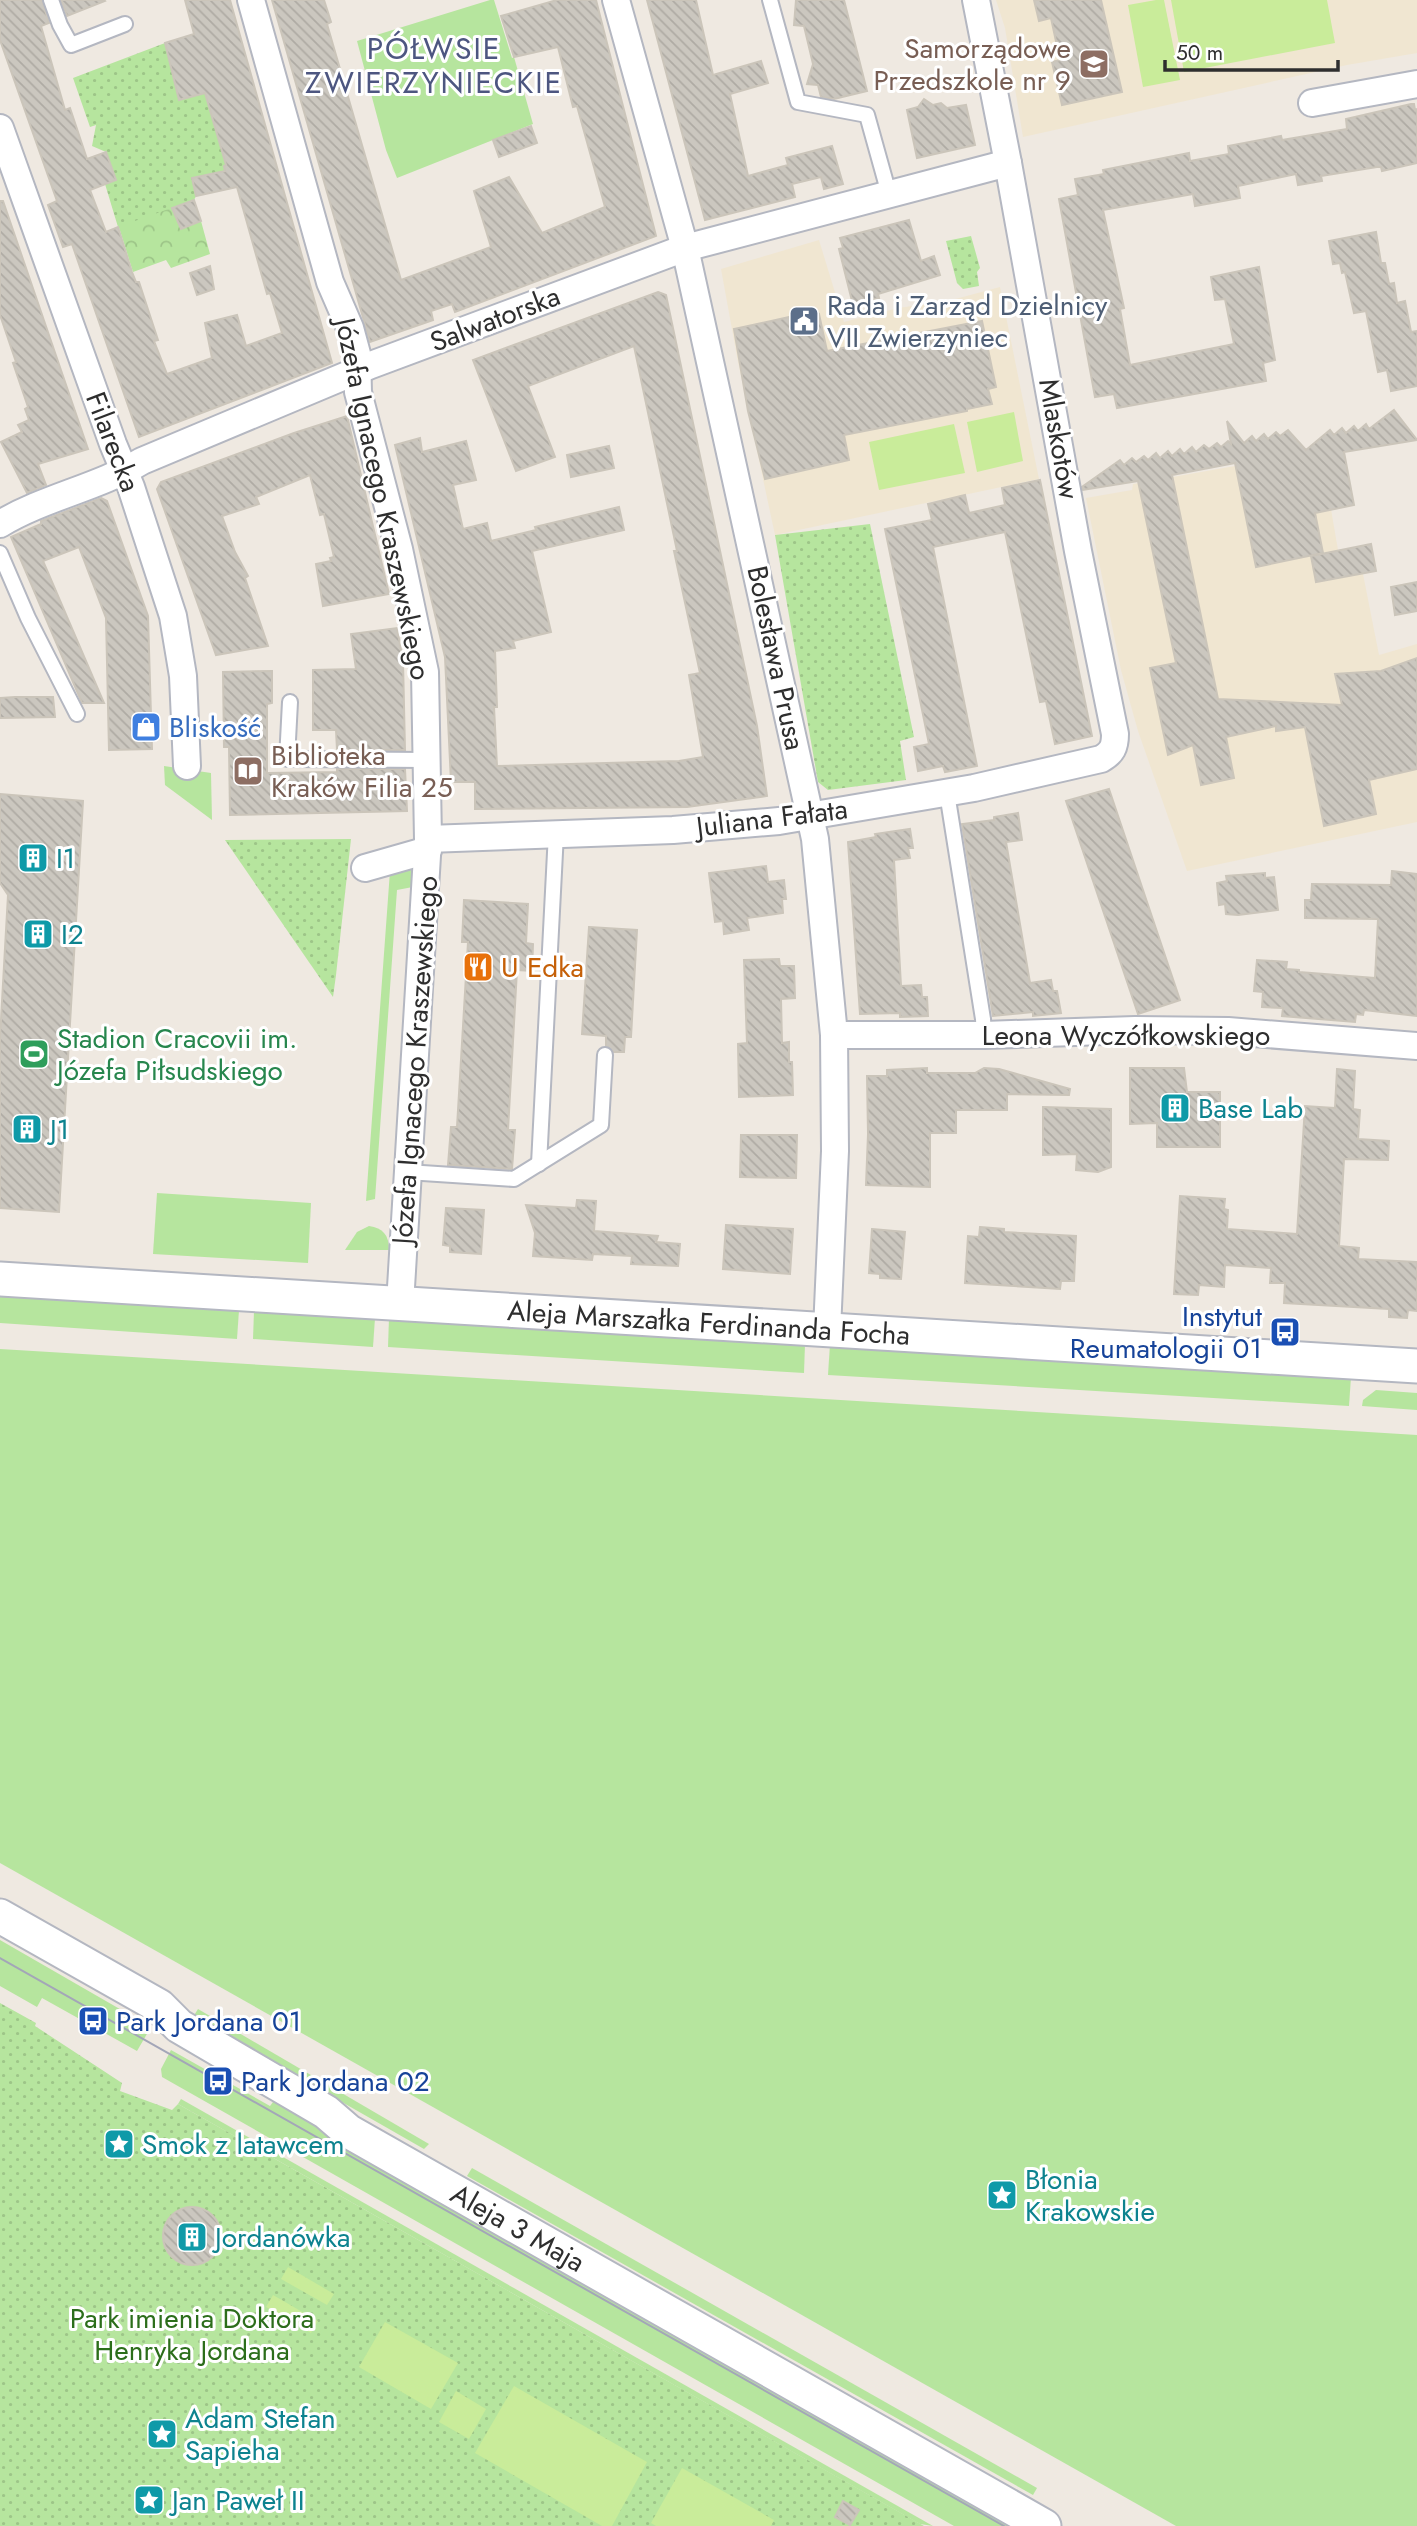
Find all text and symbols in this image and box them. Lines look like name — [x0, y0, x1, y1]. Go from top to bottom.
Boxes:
district label: PÓŁWSIE ZWIERZYNIECKIE — [305, 27, 563, 104]
place label: Samorządowe Przedszkole nr 9 — [873, 28, 1071, 101]
scale bar — [1165, 28, 1338, 72]
text: 50 m — [1176, 38, 1223, 68]
school or university icon: Samorządowe Przedszkole nr 9 — [1077, 47, 1111, 81]
street label: Salwatorska — [424, 275, 566, 363]
place label: Rada i Zarząd Dzielnicy VII Zwierzyniec — [827, 285, 1108, 358]
public building icon: Rada i Zarząd Dzielnicy VII Zwierzyniec — [787, 304, 821, 338]
street label: Józefa Ignacego Kraszewskiego — [324, 310, 441, 684]
street label: Mlaskotów — [1028, 376, 1090, 502]
street label: Filarecka — [75, 386, 151, 498]
street label: Bolesława Prusa — [736, 562, 816, 754]
place label: Bliskość — [169, 707, 262, 748]
shop icon: Bliskość — [129, 710, 163, 744]
place label: Biblioteka Kraków Filia 25 — [271, 735, 453, 808]
library icon: Biblioteka Kraków Filia 25 — [231, 754, 265, 788]
street label: Juliana Fałata — [690, 788, 850, 848]
place label: I1 — [56, 838, 75, 879]
building icon: I1 — [16, 841, 50, 875]
street label: Józefa Ignacego Kraszewskiego — [381, 875, 448, 1249]
place label: I2 — [61, 914, 84, 955]
building icon: I2 — [21, 917, 55, 951]
place label: U Edka — [501, 947, 584, 988]
restaurant icon: U Edka — [461, 950, 495, 984]
street label: Leona Wyczółkowskiego — [982, 1015, 1270, 1056]
place label: Stadion Cracovii im. Józefa Piłsudskiego — [53, 1018, 297, 1091]
sports icon: Stadion Cracovii im. Józefa Piłsudskiego — [17, 1037, 51, 1071]
place label: Base Lab — [1198, 1088, 1303, 1129]
building icon: Base Lab — [1158, 1091, 1192, 1125]
place label: J1 — [46, 1109, 69, 1150]
building icon: J1 — [10, 1112, 44, 1146]
street label: Aleja Marszałka Ferdinanda Focha — [506, 1290, 911, 1355]
place label: Instytut Reumatologii 01 — [1070, 1296, 1262, 1369]
bus stop icon: Instytut Reumatologii 01 — [1268, 1315, 1302, 1349]
place label: Park Jordana 01 — [116, 2001, 301, 2042]
bus stop icon: Park Jordana 01 — [76, 2004, 110, 2038]
place label: Park Jordana 02 — [241, 2061, 430, 2102]
bus stop icon: Park Jordana 02 — [201, 2064, 235, 2098]
place label: Smok z latawcem — [142, 2124, 345, 2165]
place icon: Smok z latawcem — [102, 2127, 136, 2161]
place label: Błonia Krakowskie — [1025, 2159, 1155, 2232]
street label: Aleja 3 Maja — [443, 2173, 593, 2282]
place icon: Błonia Krakowskie — [985, 2178, 1019, 2212]
place label: Jordanówka — [211, 2217, 350, 2258]
building icon: Jordanówka — [175, 2220, 209, 2254]
park label: Park imienia Doktora Henryka Jordana — [70, 2298, 314, 2371]
place label: Adam Stefan Sapieha — [185, 2398, 336, 2471]
place icon: Adam Stefan Sapieha — [145, 2417, 179, 2451]
place label: Jan Paweł II — [168, 2480, 305, 2521]
place icon: Jan Paweł II — [132, 2483, 166, 2517]

